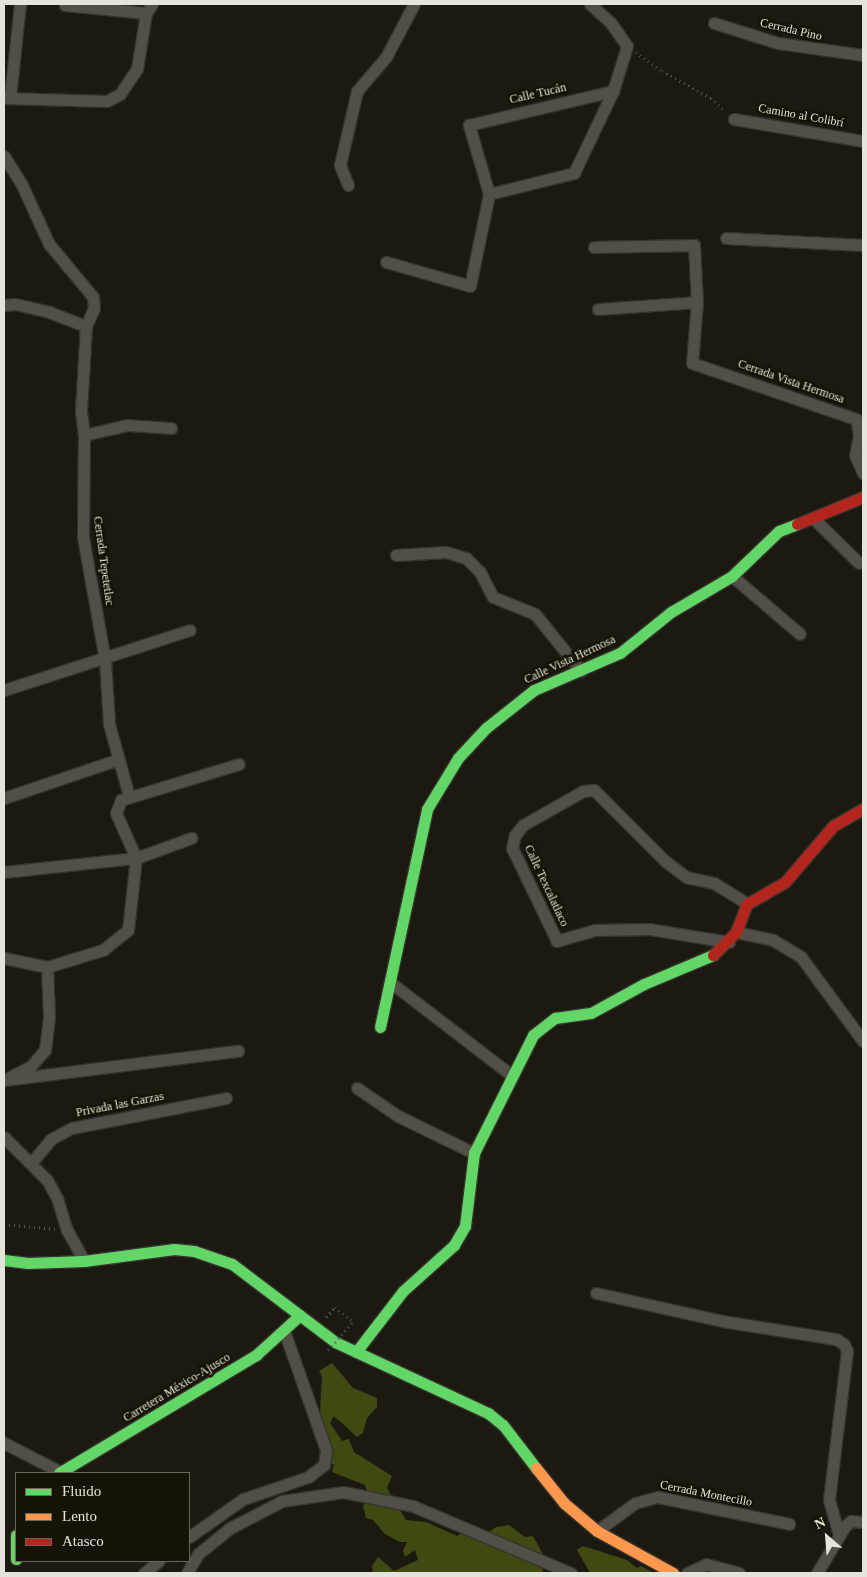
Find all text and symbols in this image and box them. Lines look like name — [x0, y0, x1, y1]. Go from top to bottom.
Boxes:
street label: Cerrada Pino — [759, 16, 823, 44]
street label: Calle Tucán — [508, 80, 568, 108]
street label: Camino al Colibrí — [757, 101, 845, 131]
street label: Cerrada Vista Hermosa — [736, 357, 846, 407]
street label: Cerrada Tepetetlac — [90, 515, 116, 607]
street label: Calle Vista Hermosa — [522, 633, 618, 687]
street label: Calle Texcalatlaco — [521, 843, 571, 929]
street label: Privada las Garzas — [75, 1089, 165, 1121]
street label: Carretera México-Ajusco — [121, 1350, 233, 1426]
legend — [15, 1472, 190, 1562]
street label: Cerrada Montecillo — [659, 1478, 753, 1510]
text: Fluido — [62, 1483, 101, 1499]
text: Lento — [62, 1508, 97, 1524]
north arrow — [802, 1512, 852, 1562]
text: N — [812, 1514, 828, 1532]
text: Atasco — [62, 1533, 104, 1549]

